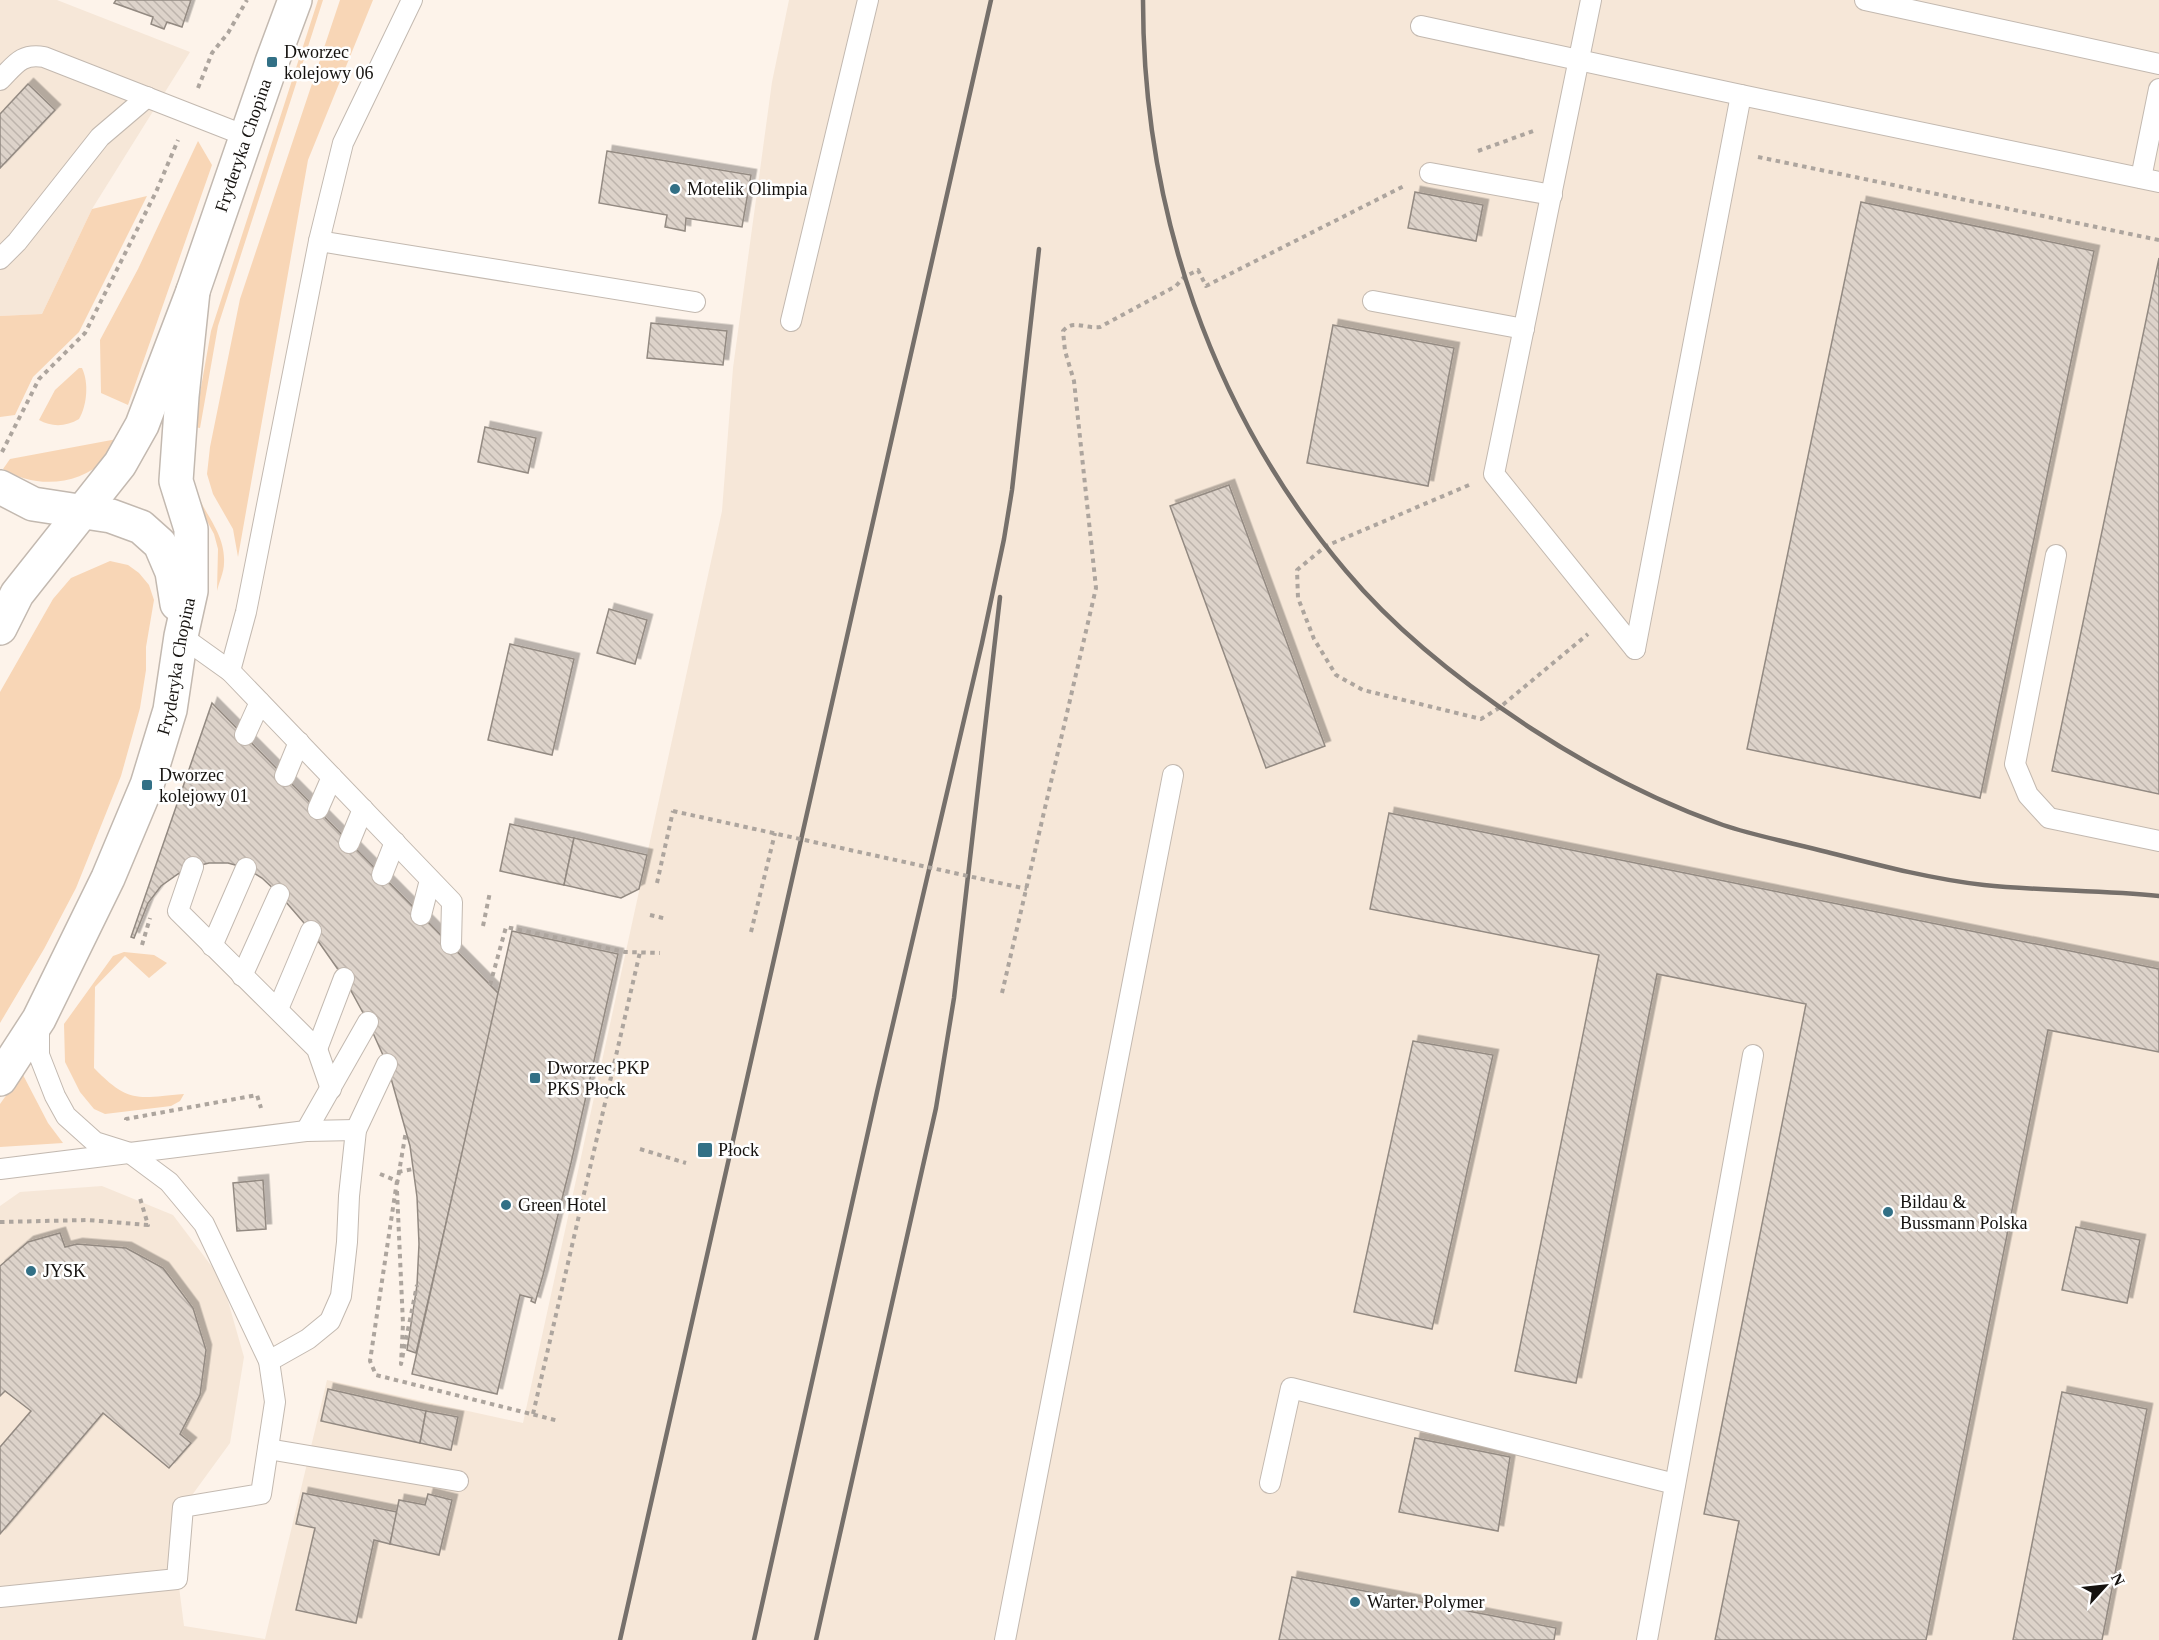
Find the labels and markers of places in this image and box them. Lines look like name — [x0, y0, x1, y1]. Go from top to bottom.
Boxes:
place label: Dworzec kolejowy 06 — [284, 42, 374, 83]
marker: Dworzec kolejowy 06 — [265, 55, 279, 69]
place label: Motelik Olimpia — [687, 179, 808, 199]
marker: Motelik Olimpia — [668, 182, 682, 196]
place label: Dworzec kolejowy 01 — [159, 765, 249, 806]
marker: Dworzec kolejowy 01 — [140, 778, 154, 792]
place label: Dworzec PKP PKS Płock — [547, 1058, 649, 1099]
marker: Dworzec PKP PKS Płock — [528, 1071, 542, 1085]
place label: Płock — [718, 1140, 759, 1160]
marker: Płock — [696, 1141, 714, 1159]
place label: Bildau & Bussmann Polska — [1900, 1192, 2028, 1233]
place label: Green Hotel — [518, 1195, 606, 1215]
marker: Green Hotel — [499, 1198, 513, 1212]
marker: Bildau & Bussmann Polska — [1881, 1205, 1895, 1219]
place label: JYSK — [43, 1261, 86, 1281]
marker: JYSK — [24, 1264, 38, 1278]
place label: Warter. Polymer — [1367, 1592, 1485, 1612]
marker: Warter. Polymer — [1348, 1595, 1362, 1609]

